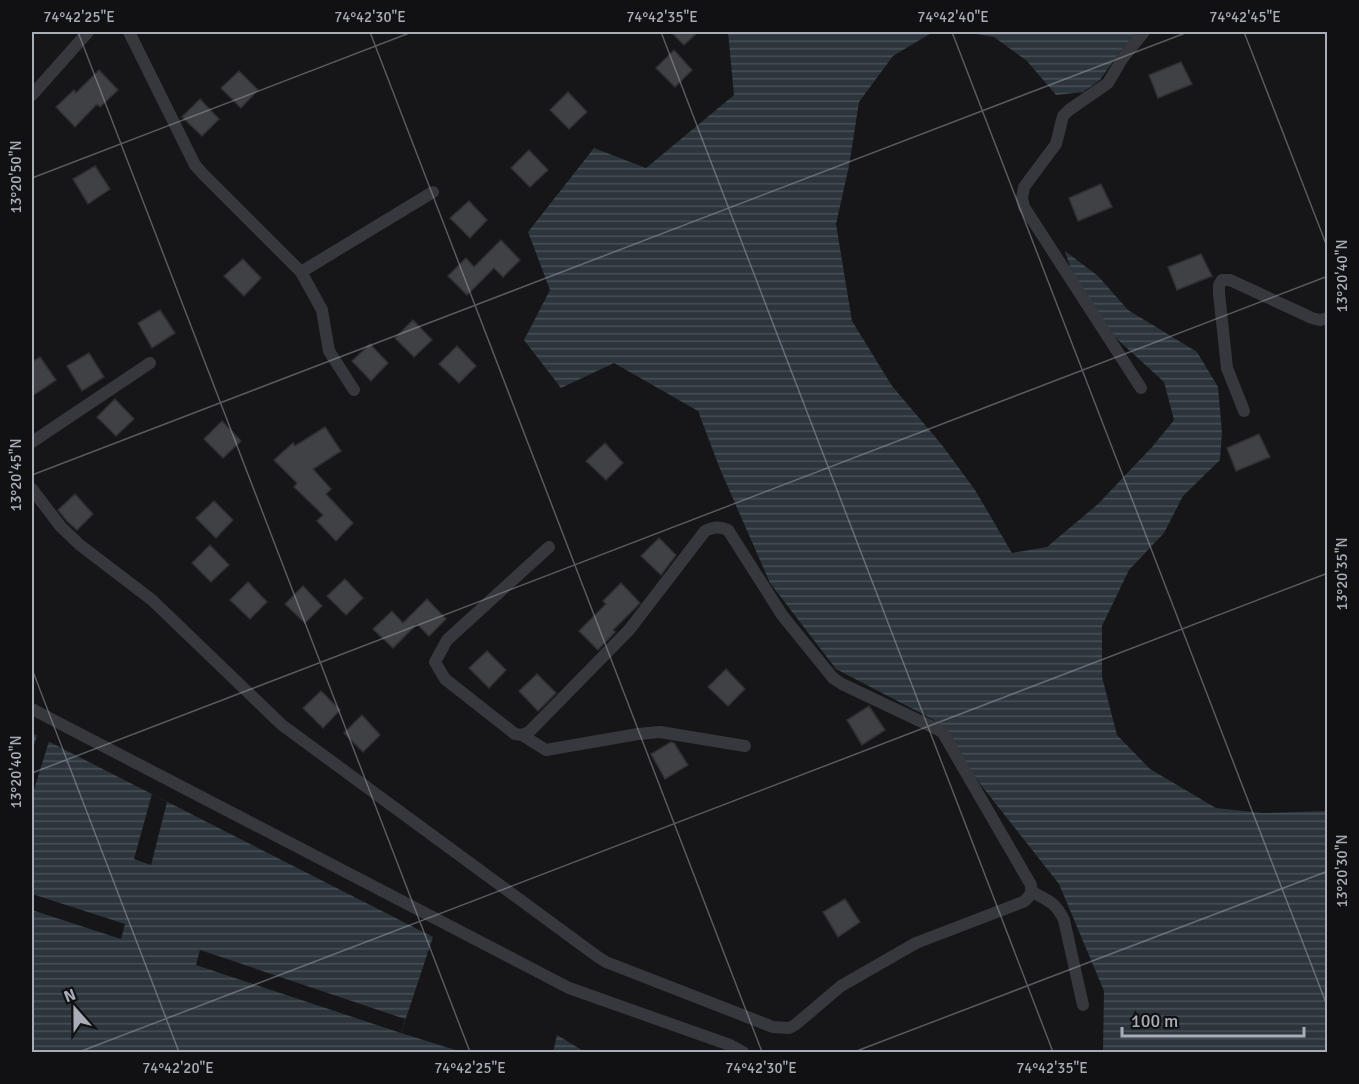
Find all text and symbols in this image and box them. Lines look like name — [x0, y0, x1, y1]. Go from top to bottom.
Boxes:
text: 74°42'25"E — [43, 8, 115, 26]
text: 74°42'30"E — [334, 8, 406, 26]
text: 74°42'35"E — [626, 8, 698, 26]
text: 74°42'40"E — [917, 8, 989, 26]
text: 74°42'45"E — [1209, 8, 1281, 26]
text: 13°20'50"N — [7, 140, 25, 214]
text: 13°20'40"N — [1333, 239, 1351, 313]
text: 13°20'45"N — [7, 438, 25, 512]
text: 13°20'35"N — [1333, 537, 1351, 611]
text: 13°20'40"N — [7, 735, 25, 809]
text: 13°20'30"N — [1333, 834, 1351, 908]
north arrow — [45, 979, 105, 1039]
text: N — [61, 985, 79, 1007]
scale bar — [1122, 1000, 1304, 1038]
text: 100 m — [1131, 1010, 1178, 1032]
text: 74°42'20"E — [142, 1059, 214, 1077]
text: 74°42'25"E — [434, 1059, 506, 1077]
text: 74°42'30"E — [725, 1059, 797, 1077]
text: 74°42'35"E — [1016, 1059, 1088, 1077]

